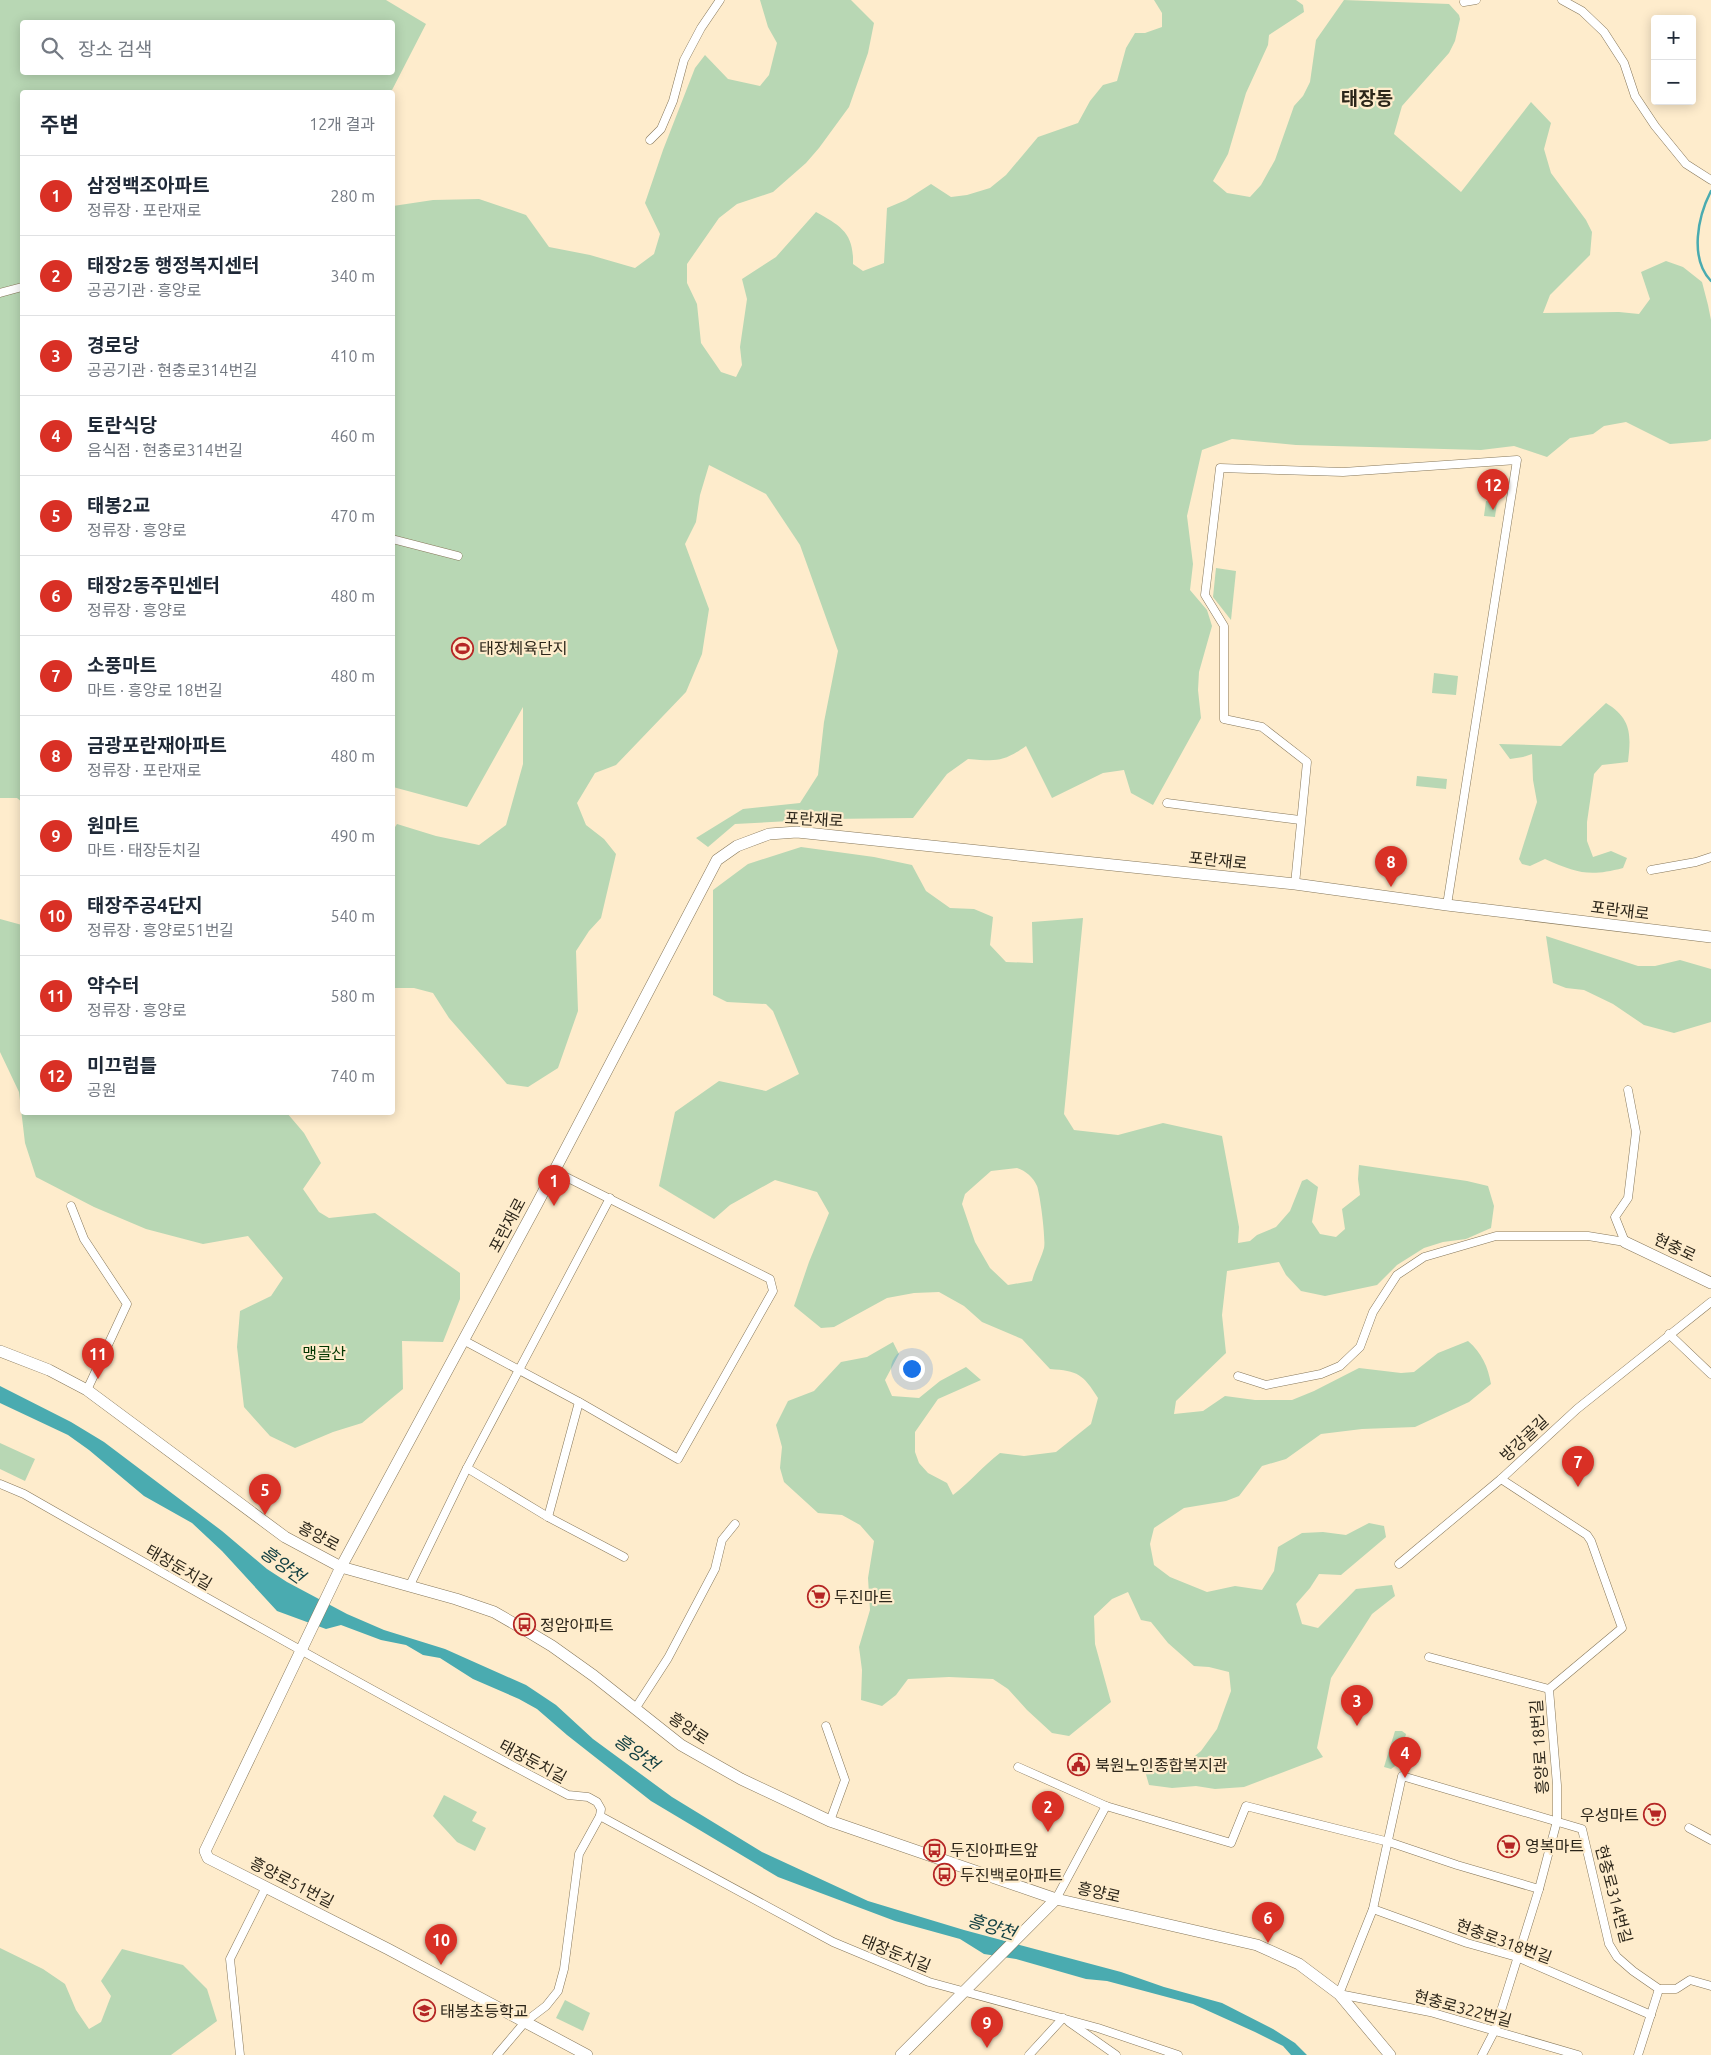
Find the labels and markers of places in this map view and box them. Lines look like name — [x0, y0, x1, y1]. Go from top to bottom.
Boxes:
pin: 12 — [1477, 469, 1509, 510]
sports icon: 태장체육단지 — [451, 636, 475, 660]
place label: 태장체육단지 — [479, 639, 567, 657]
pin: 8 — [1375, 846, 1407, 887]
pin: 1 — [538, 1165, 570, 1206]
pin: 11 — [82, 1338, 114, 1379]
pin: 7 — [1562, 1446, 1594, 1487]
pin: 5 — [249, 1474, 281, 1515]
supermarket icon: 두진마트 — [806, 1585, 830, 1609]
place label: 두진마트 — [834, 1588, 893, 1606]
bus stop icon: 정암아파트 — [512, 1613, 536, 1637]
place label: 정암아파트 — [540, 1616, 614, 1634]
pin: 3 — [1341, 1685, 1373, 1726]
pin: 4 — [1389, 1737, 1421, 1778]
public building icon: 북원노인종합복지관 — [1067, 1753, 1091, 1777]
place label: 북원노인종합복지관 — [1095, 1756, 1228, 1774]
pin: 2 — [1032, 1791, 1064, 1832]
supermarket icon: 우성마트 — [1643, 1803, 1667, 1827]
place label: 우성마트 — [1580, 1806, 1639, 1824]
supermarket icon: 영복마트 — [1497, 1834, 1521, 1858]
place label: 영복마트 — [1525, 1837, 1584, 1855]
bus stop icon: 두진아파트앞 — [922, 1838, 946, 1862]
place label: 두진아파트앞 — [950, 1841, 1039, 1859]
bus stop icon: 두진백로아파트 — [932, 1863, 956, 1887]
place label: 두진백로아파트 — [960, 1866, 1063, 1884]
pin: 6 — [1252, 1902, 1284, 1943]
pin: 10 — [425, 1924, 457, 1965]
school or university icon: 태봉초등학교 — [412, 1999, 436, 2023]
place label: 태봉초등학교 — [440, 2002, 528, 2020]
pin: 9 — [971, 2007, 1003, 2048]

